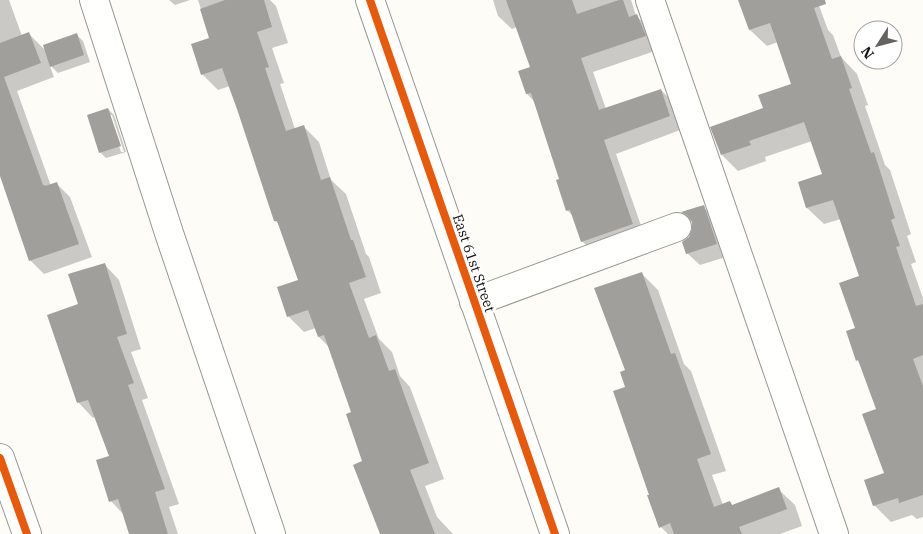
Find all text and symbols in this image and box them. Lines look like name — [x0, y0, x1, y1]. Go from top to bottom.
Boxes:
north arrow — [853, 20, 903, 70]
text: N — [857, 43, 878, 62]
street label: East 61st Street — [449, 212, 499, 314]

